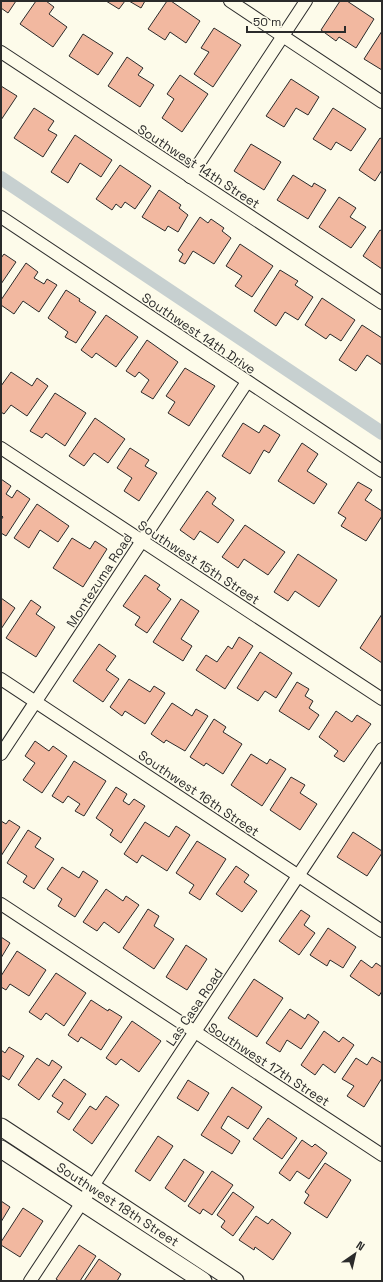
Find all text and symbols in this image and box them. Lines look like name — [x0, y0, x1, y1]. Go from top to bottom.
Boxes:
scale bar — [247, 8, 345, 34]
text: 50 m — [253, 14, 281, 30]
street label: Southwest 14th Street — [134, 121, 263, 212]
street label: Southwest 14th Drive — [138, 289, 259, 378]
street label: Southwest 15th Street — [135, 517, 263, 608]
street label: Montezuma Road — [63, 530, 136, 631]
street label: Southwest 16th Street — [135, 747, 262, 840]
street label: Las Casa Road — [162, 965, 227, 1049]
street label: Southwest 17th Street — [205, 1019, 333, 1110]
street label: Southwest 18th Street — [53, 1159, 182, 1250]
north arrow — [335, 1234, 375, 1274]
text: N — [354, 1238, 368, 1254]

